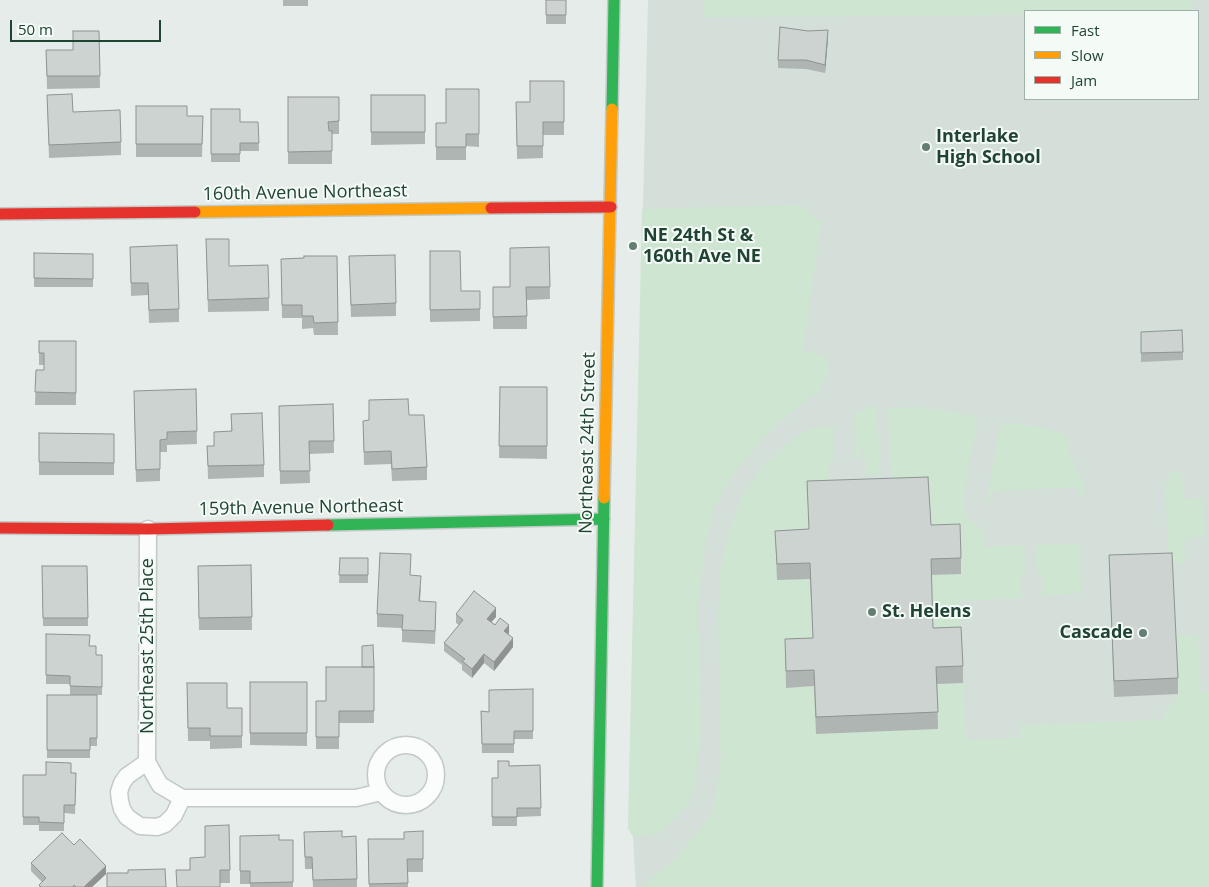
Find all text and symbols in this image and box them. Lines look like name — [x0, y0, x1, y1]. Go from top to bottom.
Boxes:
scale bar — [12, 10, 164, 42]
legend — [1024, 10, 1199, 100]
text: 50 m — [18, 19, 53, 39]
text: Fast — [1071, 20, 1100, 40]
text: Slow — [1071, 45, 1104, 65]
text: Jam — [1071, 70, 1097, 90]
place label: Interlake High School — [936, 126, 1041, 168]
marker: Interlake High School — [920, 141, 932, 153]
street label: 160th Avenue Northeast — [203, 180, 407, 206]
place label: NE 24th St & 160th Ave NE — [643, 225, 761, 268]
marker: NE 24th St & 160th Ave NE — [627, 240, 639, 252]
street label: Northeast 24th Street — [576, 352, 600, 534]
street label: 159th Avenue Northeast — [199, 495, 403, 521]
street label: Northeast 25th Place — [137, 558, 159, 734]
place label: St. Helens — [882, 601, 971, 623]
marker: St. Helens — [866, 606, 878, 618]
place label: Cascade — [1060, 622, 1133, 644]
marker: Cascade — [1137, 627, 1149, 639]

